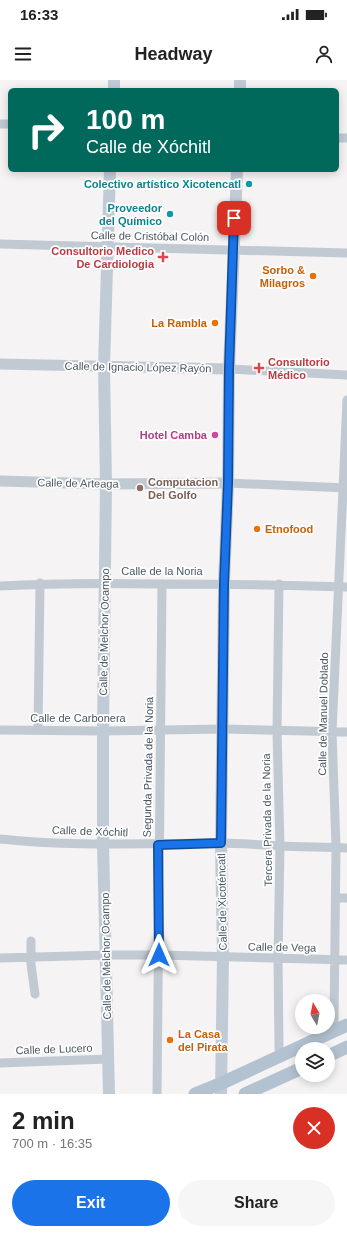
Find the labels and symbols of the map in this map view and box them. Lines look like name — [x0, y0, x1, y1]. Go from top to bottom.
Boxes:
place label: Colectivo artístico Xicotencatl — [84, 178, 241, 190]
marker: Colectivo artístico Xicotencatl — [244, 179, 254, 189]
pin — [217, 201, 251, 235]
place label: Proveedor del Químico — [99, 202, 163, 227]
marker: Proveedor del Químico — [165, 209, 175, 219]
street label: Calle de Cristóbal Colón — [91, 229, 209, 243]
place label: Consultorio Medico De Cardiologia — [51, 245, 155, 270]
marker: Consultorio Medico De Cardiologia — [157, 251, 169, 263]
place label: Sorbo & Milagros — [260, 264, 305, 289]
marker: Sorbo & Milagros — [308, 271, 318, 281]
place label: La Rambla — [151, 317, 208, 329]
marker: La Rambla — [210, 318, 220, 328]
place label: Consultorio Médico — [268, 356, 330, 381]
street label: Calle de Ignacio López Rayón — [65, 360, 211, 374]
marker: Consultorio Médico — [253, 362, 265, 374]
place label: Hotel Camba — [140, 429, 208, 441]
marker: Hotel Camba — [210, 430, 220, 440]
street label: Calle de Arteaga — [37, 476, 120, 490]
place label: Computacion Del Golfo — [148, 476, 219, 501]
marker: Computacion Del Golfo — [135, 483, 145, 493]
place label: Etnofood — [265, 523, 313, 535]
marker: Etnofood — [252, 524, 262, 534]
street label: Calle de la Noria — [121, 565, 204, 577]
street label: Calle de Melchor Ocampo — [97, 568, 111, 696]
street label: Calle de Manuel Doblado — [316, 652, 330, 776]
street label: Segunda Privada de la Noria — [141, 696, 155, 837]
street label: Calle de Carbonera — [30, 712, 127, 724]
street label: Tercera Privada de la Noria — [260, 752, 274, 887]
street label: Calle de Xóchitl — [52, 824, 128, 838]
street label: Calle de Xicoténcatl — [215, 853, 229, 951]
street label: Calle de Melchor Ocampo — [99, 892, 113, 1020]
position arrow — [138, 934, 180, 976]
street label: Calle de Vega — [248, 940, 317, 954]
north arrow — [295, 994, 335, 1034]
place label: La Casa del Pirata — [178, 1028, 228, 1053]
marker: La Casa del Pirata — [165, 1035, 175, 1045]
street label: Calle de Lucero — [15, 1042, 93, 1056]

